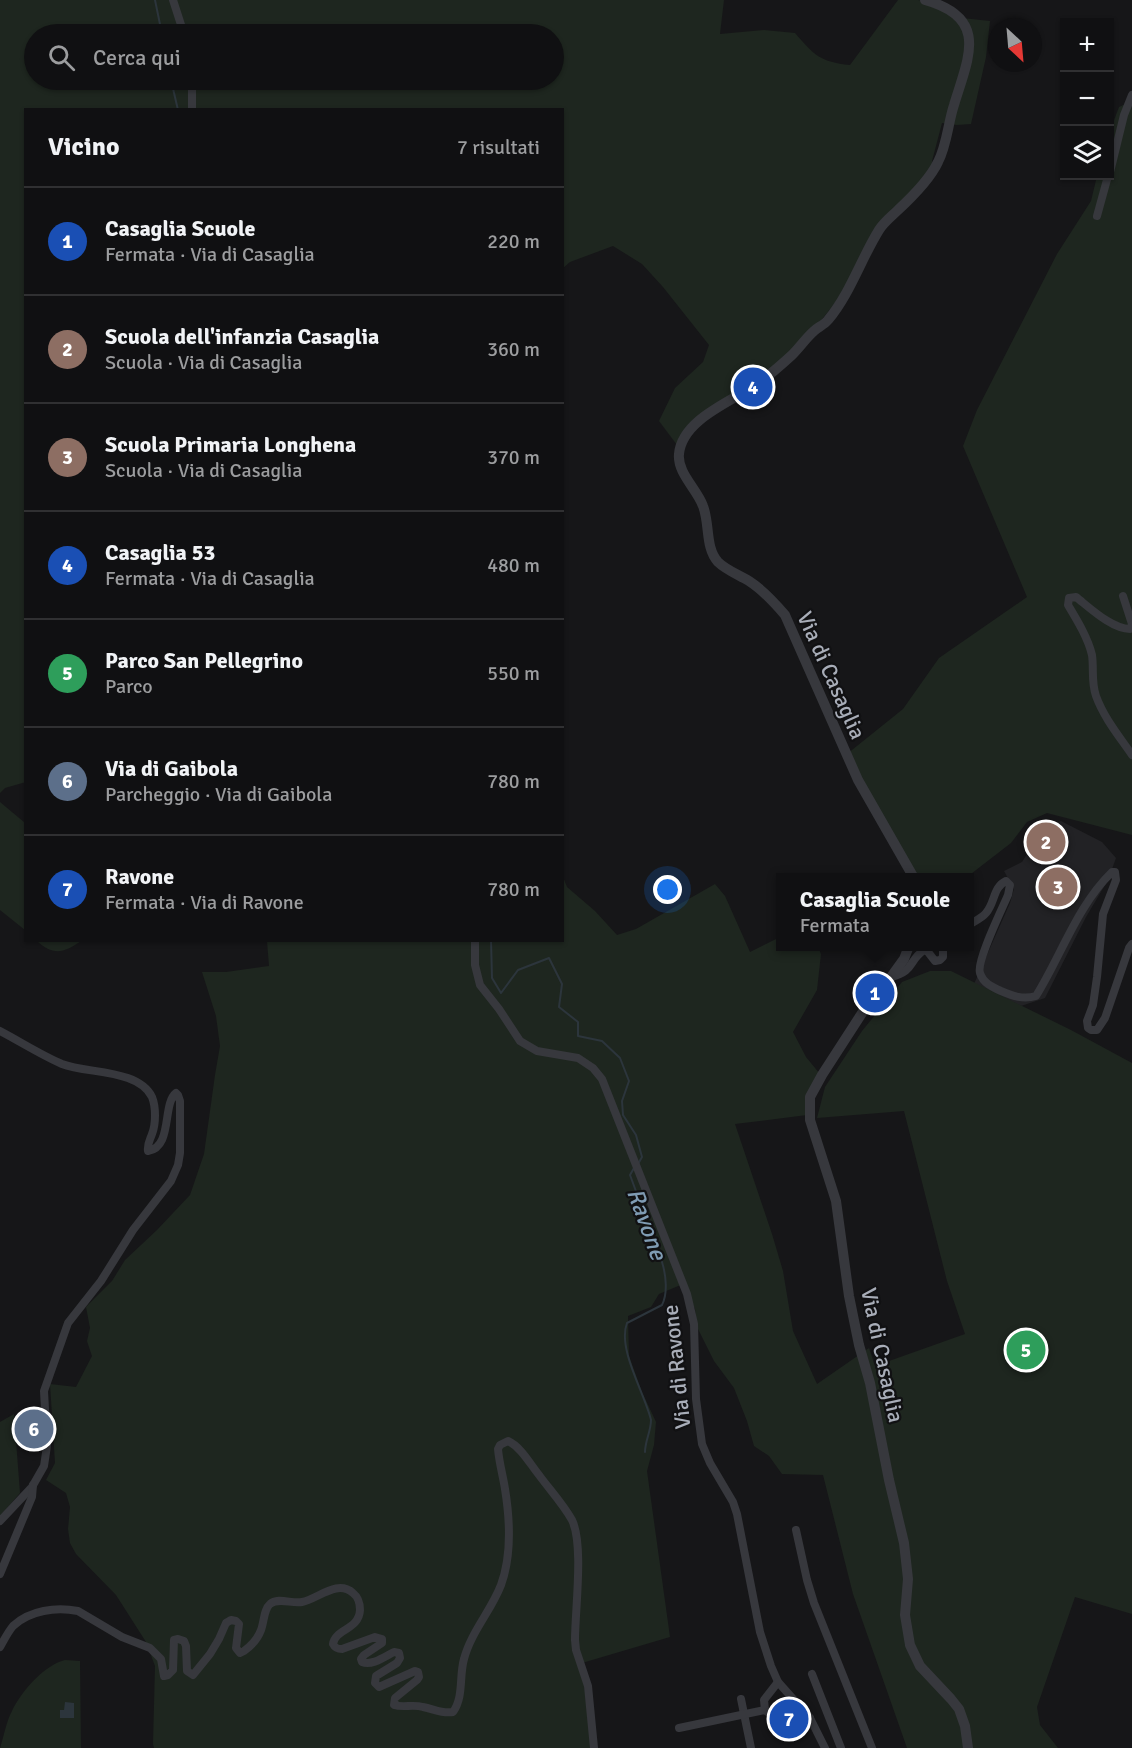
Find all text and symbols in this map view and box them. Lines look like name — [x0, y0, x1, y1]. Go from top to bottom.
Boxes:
north arrow — [988, 18, 1042, 72]
map controls — [1060, 18, 1114, 180]
button: + — [1060, 18, 1114, 72]
search box — [24, 24, 564, 90]
icon: search — [45, 41, 78, 74]
text: Cerca qui — [93, 44, 181, 71]
button: − — [1060, 72, 1114, 126]
button: layers — [1060, 126, 1114, 180]
text: Vicino — [48, 131, 120, 163]
text: 7 risultati — [457, 135, 540, 160]
text: Casaglia Scuole — [105, 215, 255, 242]
text: 1 — [62, 229, 73, 254]
text: 220 m — [487, 229, 540, 254]
text: Fermata · Via di Casaglia — [105, 242, 315, 267]
text: Scuola dell'infanzia Casaglia — [105, 323, 379, 350]
text: 2 — [62, 337, 73, 362]
text: 360 m — [487, 337, 540, 362]
text: Scuola · Via di Casaglia — [105, 350, 302, 375]
pin: 4 — [734, 364, 772, 410]
text: Scuola Primaria Longhena — [105, 431, 356, 458]
text: 3 — [62, 445, 73, 470]
text: 370 m — [487, 445, 540, 470]
text: Scuola · Via di Casaglia — [105, 458, 302, 483]
text: Casaglia 53 — [105, 539, 215, 566]
text: 4 — [62, 553, 73, 578]
text: 480 m — [487, 553, 540, 578]
text: Fermata · Via di Casaglia — [105, 566, 315, 591]
street label: Via di Casaglia — [791, 607, 872, 743]
text: Parco San Pellegrino — [105, 647, 303, 674]
text: 5 — [62, 661, 73, 686]
text: 550 m — [487, 661, 540, 686]
text: Parco — [105, 674, 153, 699]
text: Via di Gaibola — [105, 755, 238, 782]
text: 6 — [62, 769, 73, 794]
text: 780 m — [487, 769, 540, 794]
text: Parcheggio · Via di Gaibola — [105, 782, 332, 807]
pin: 2 — [1026, 820, 1066, 864]
text: Ravone — [105, 863, 174, 890]
pin: 3 — [1038, 864, 1078, 910]
popup — [776, 873, 974, 951]
your location — [653, 875, 682, 904]
text: 7 — [62, 877, 73, 902]
text: 780 m — [487, 877, 540, 902]
text: Casaglia Scuole — [800, 886, 950, 913]
text: Fermata · Via di Ravone — [105, 890, 304, 915]
text: Fermata — [800, 913, 870, 938]
pin: 1 — [856, 970, 894, 1016]
water label: Ravone — [620, 1184, 674, 1265]
street label: Via di Casaglia — [855, 1285, 910, 1425]
street label: Via di Ravone — [657, 1303, 696, 1431]
pin: 5 — [1006, 1328, 1046, 1372]
pin: 6 — [15, 1406, 54, 1452]
pin: 7 — [770, 1696, 808, 1742]

